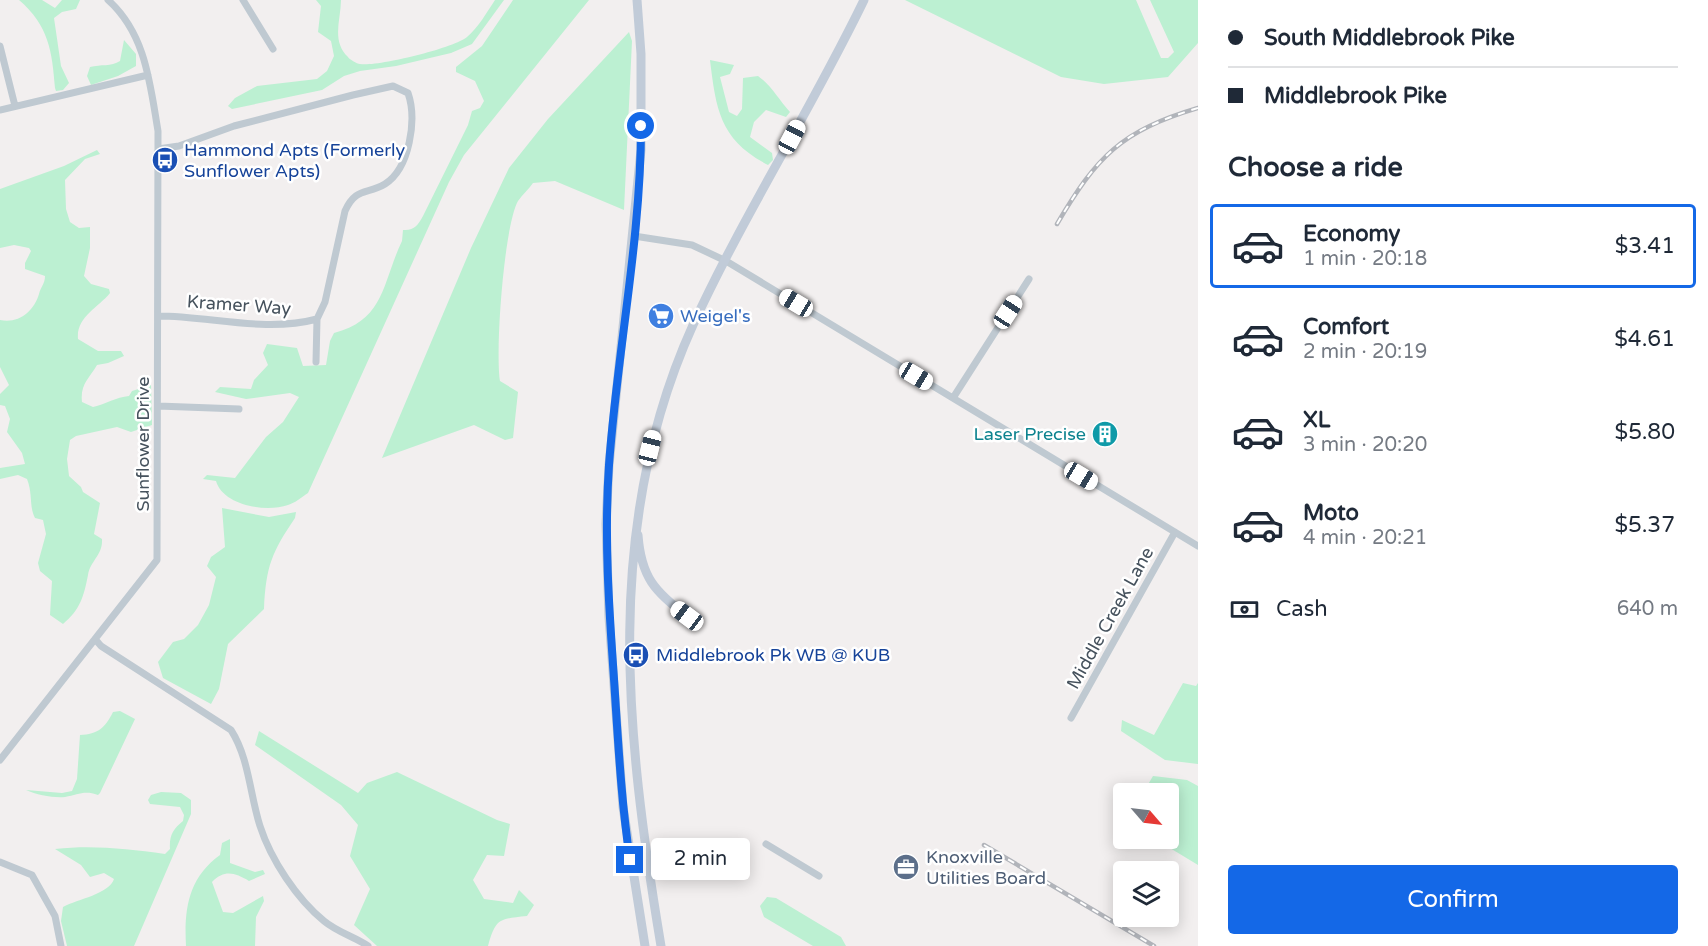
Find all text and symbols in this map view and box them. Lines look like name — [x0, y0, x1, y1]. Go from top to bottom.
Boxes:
text: South Middlebrook Pike — [1264, 25, 1515, 51]
text: Middlebrook Pike — [1264, 83, 1447, 109]
route start — [627, 112, 654, 139]
car — [776, 117, 808, 157]
place label: Hammond Apts (Formerly Sunflower Apts) — [184, 139, 406, 182]
bus stop icon: Hammond Apts (Formerly Sunflower Apts) — [150, 145, 180, 175]
text: Choose a ride — [1228, 151, 1403, 184]
icon: car — [1231, 219, 1285, 273]
text: Economy — [1303, 221, 1400, 247]
text: $3.41 — [1615, 233, 1675, 259]
text: 1 min · 20:18 — [1303, 247, 1427, 271]
car — [776, 286, 816, 320]
street label: Kramer Way — [186, 290, 292, 320]
car — [991, 292, 1025, 332]
supermarket icon: Weigel's — [646, 301, 676, 331]
place label: Weigel's — [680, 305, 751, 327]
icon: car — [1231, 312, 1285, 366]
text: Comfort — [1303, 314, 1389, 340]
text: $4.61 — [1614, 326, 1675, 352]
text: 2 min · 20:19 — [1303, 340, 1427, 364]
car — [896, 359, 936, 393]
street label: Sunflower Drive — [132, 376, 154, 512]
icon: car — [1231, 405, 1285, 459]
text: XL — [1303, 407, 1330, 433]
building icon: Laser Precise — [1090, 419, 1120, 449]
text: $5.80 — [1615, 419, 1675, 445]
place label: Laser Precise — [973, 423, 1086, 445]
car — [637, 428, 663, 468]
text: 3 min · 20:20 — [1303, 433, 1427, 457]
car — [1061, 459, 1101, 493]
icon: car — [1231, 498, 1285, 552]
text: Moto — [1303, 500, 1359, 526]
text: $5.37 — [1614, 512, 1675, 538]
text: 4 min · 20:21 — [1303, 526, 1427, 550]
street label: Middle Creek Lane — [1062, 543, 1158, 693]
icon: cash — [1228, 593, 1261, 626]
text: Cash — [1276, 596, 1328, 622]
text: 640 m — [1617, 597, 1678, 621]
car — [667, 598, 707, 634]
bus stop icon: Middlebrook Pk WB @ KUB — [621, 640, 651, 670]
place label: Middlebrook Pk WB @ KUB — [656, 644, 890, 666]
north arrow — [1113, 783, 1179, 849]
map controls — [1113, 783, 1179, 927]
callout: 2 min — [651, 839, 750, 881]
route end — [616, 846, 643, 873]
place label: Knoxville Utilities Board — [926, 846, 1046, 889]
text: 2 min — [674, 847, 727, 871]
office icon: Knoxville Utilities Board — [891, 852, 921, 882]
button: layers — [1113, 861, 1179, 927]
button: Confirm — [1228, 865, 1678, 934]

